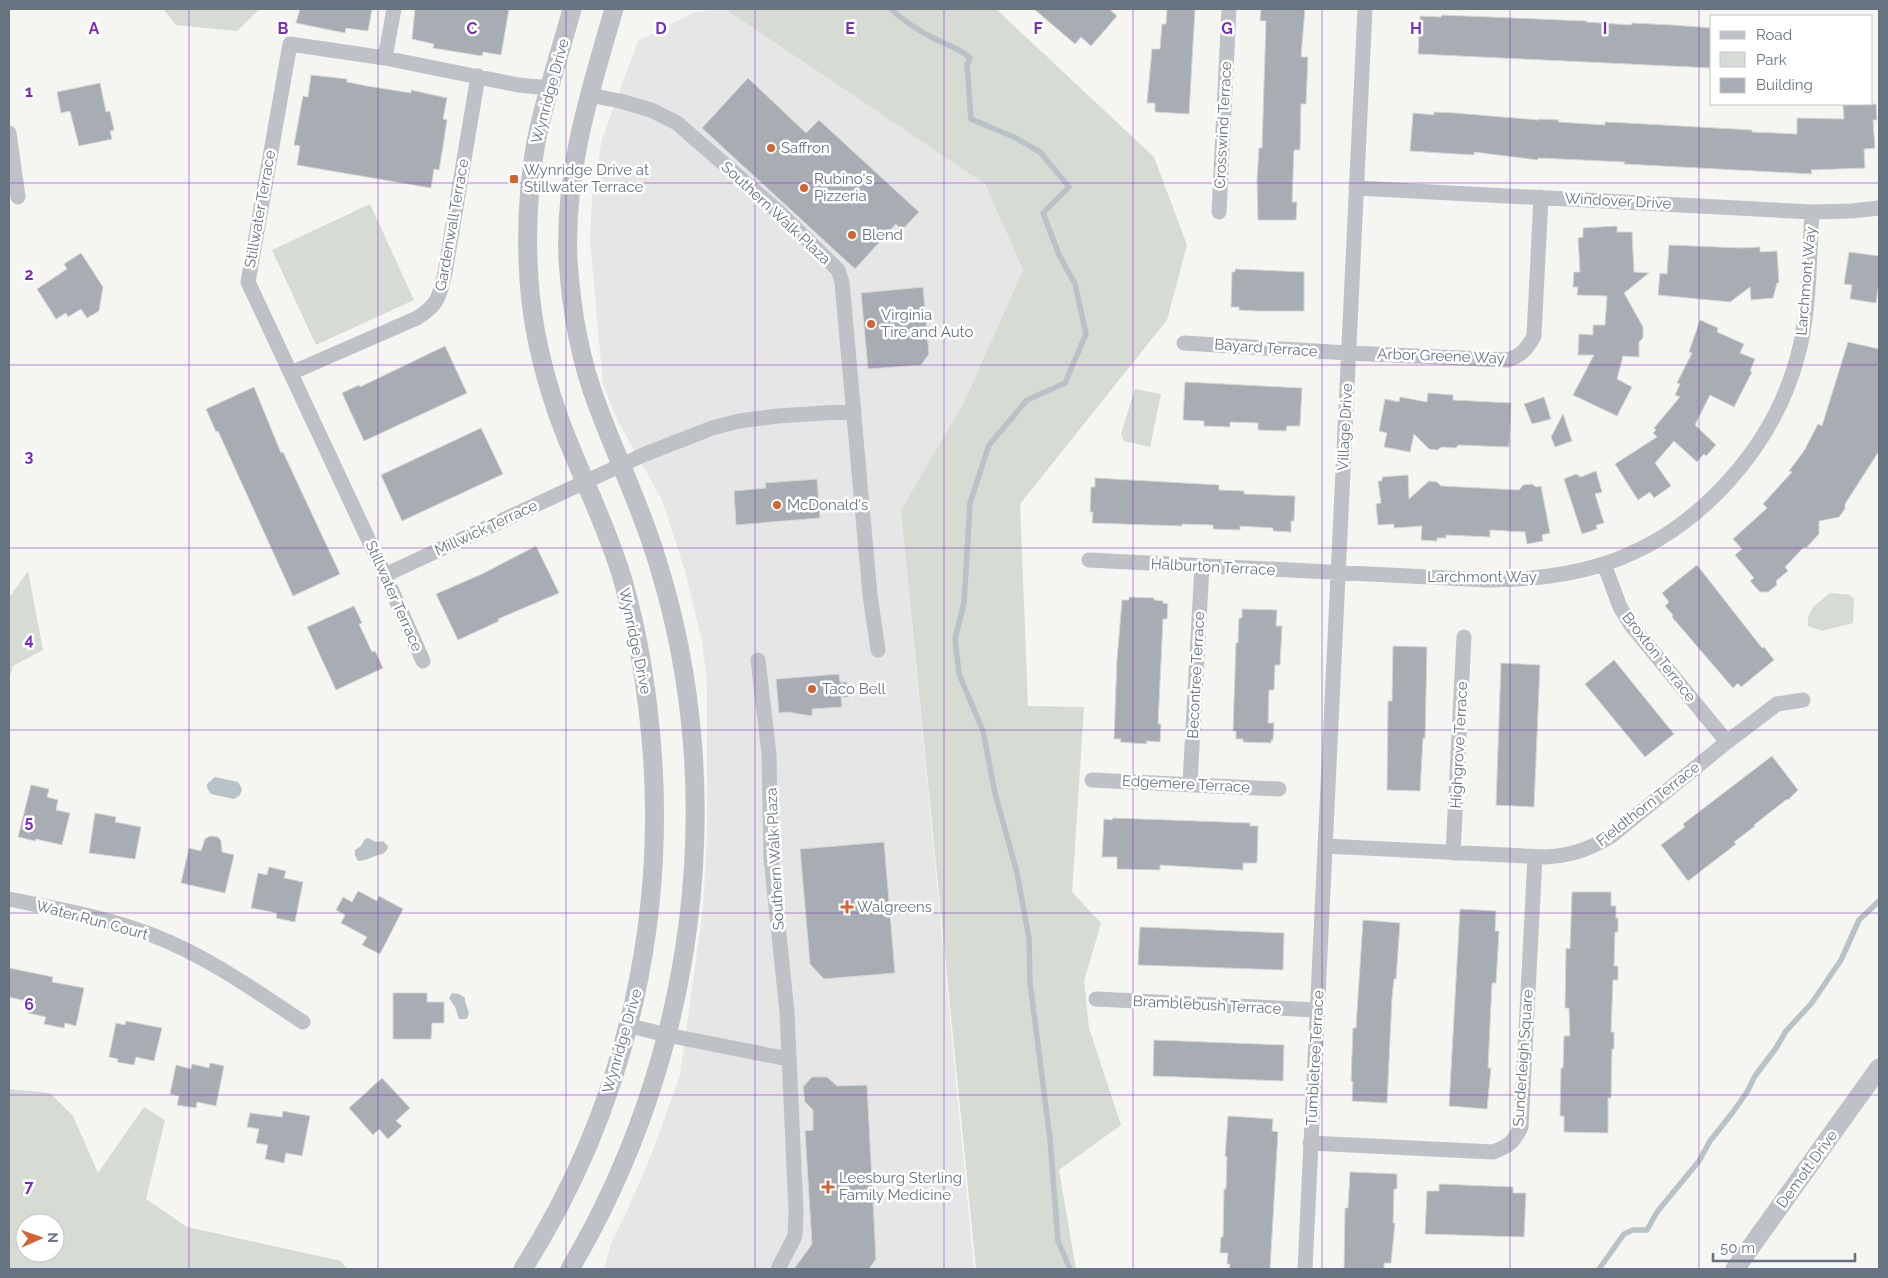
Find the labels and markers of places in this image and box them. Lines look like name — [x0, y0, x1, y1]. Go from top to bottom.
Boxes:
place label: Saffron — [781, 139, 830, 157]
marker: Saffron — [765, 142, 777, 154]
place label: Wynridge Drive at Stillwater Terrace — [524, 161, 649, 196]
place label: Rubino's Pizzeria — [814, 170, 873, 205]
marker: Wynridge Drive at Stillwater Terrace — [508, 173, 520, 185]
marker: Rubino's Pizzeria — [798, 182, 810, 194]
place label: Blend — [862, 226, 903, 244]
marker: Blend — [846, 229, 858, 241]
place label: Virginia Tire and Auto — [881, 306, 973, 341]
marker: Virginia Tire and Auto — [865, 318, 877, 330]
place label: McDonald's — [787, 496, 868, 514]
marker: McDonald's — [771, 499, 783, 511]
place label: Taco Bell — [822, 680, 887, 698]
marker: Taco Bell — [806, 683, 818, 695]
place label: Walgreens — [857, 898, 932, 916]
marker: Walgreens — [841, 901, 853, 913]
place label: Leesburg Sterling Family Medicine — [839, 1169, 962, 1204]
marker: Leesburg Sterling Family Medicine — [821, 1180, 835, 1194]

